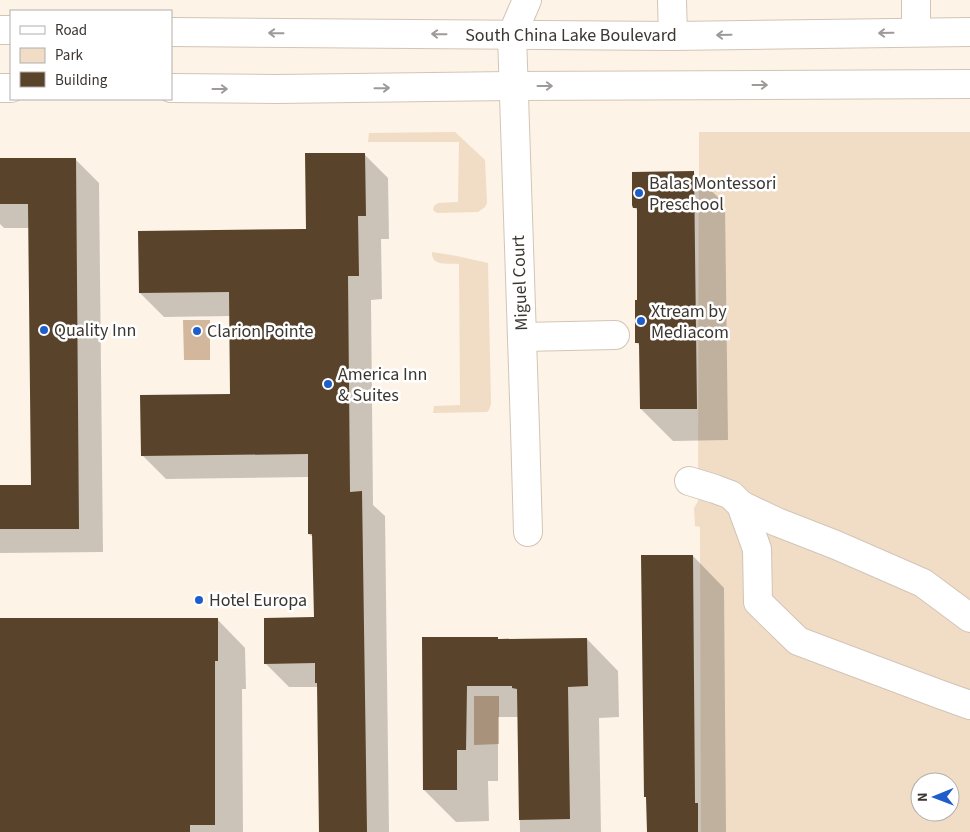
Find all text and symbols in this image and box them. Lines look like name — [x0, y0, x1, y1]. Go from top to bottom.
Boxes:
legend — [10, 10, 172, 100]
text: Road — [55, 20, 87, 41]
street label: South China Lake Boulevard — [465, 23, 677, 48]
one-way arrow — [269, 28, 285, 38]
one-way arrow — [879, 28, 895, 37]
one-way arrow — [431, 29, 448, 39]
one-way arrow — [716, 30, 732, 40]
text: Park — [55, 45, 84, 66]
text: Building — [55, 70, 108, 91]
one-way arrow — [752, 80, 768, 90]
one-way arrow — [536, 81, 553, 91]
one-way arrow — [374, 83, 390, 93]
one-way arrow — [212, 84, 228, 94]
place label: Balas Montessori Preschool — [649, 171, 776, 217]
marker: Balas Montessori Preschool — [633, 187, 645, 199]
street label: Miguel Court — [506, 235, 534, 331]
place label: Xtream by Mediacom — [651, 299, 729, 345]
marker: Xtream by Mediacom — [635, 315, 647, 327]
place label: Quality Inn — [54, 318, 136, 343]
place label: Clarion Pointe — [207, 319, 313, 344]
marker: Quality Inn — [38, 324, 50, 336]
marker: Clarion Pointe — [191, 325, 203, 337]
place label: America Inn & Suites — [338, 362, 427, 408]
marker: America Inn & Suites — [322, 378, 334, 390]
place label: Hotel Europa — [209, 588, 307, 613]
marker: Hotel Europa — [193, 594, 205, 606]
north arrow — [910, 772, 960, 822]
text: N — [913, 792, 933, 802]

